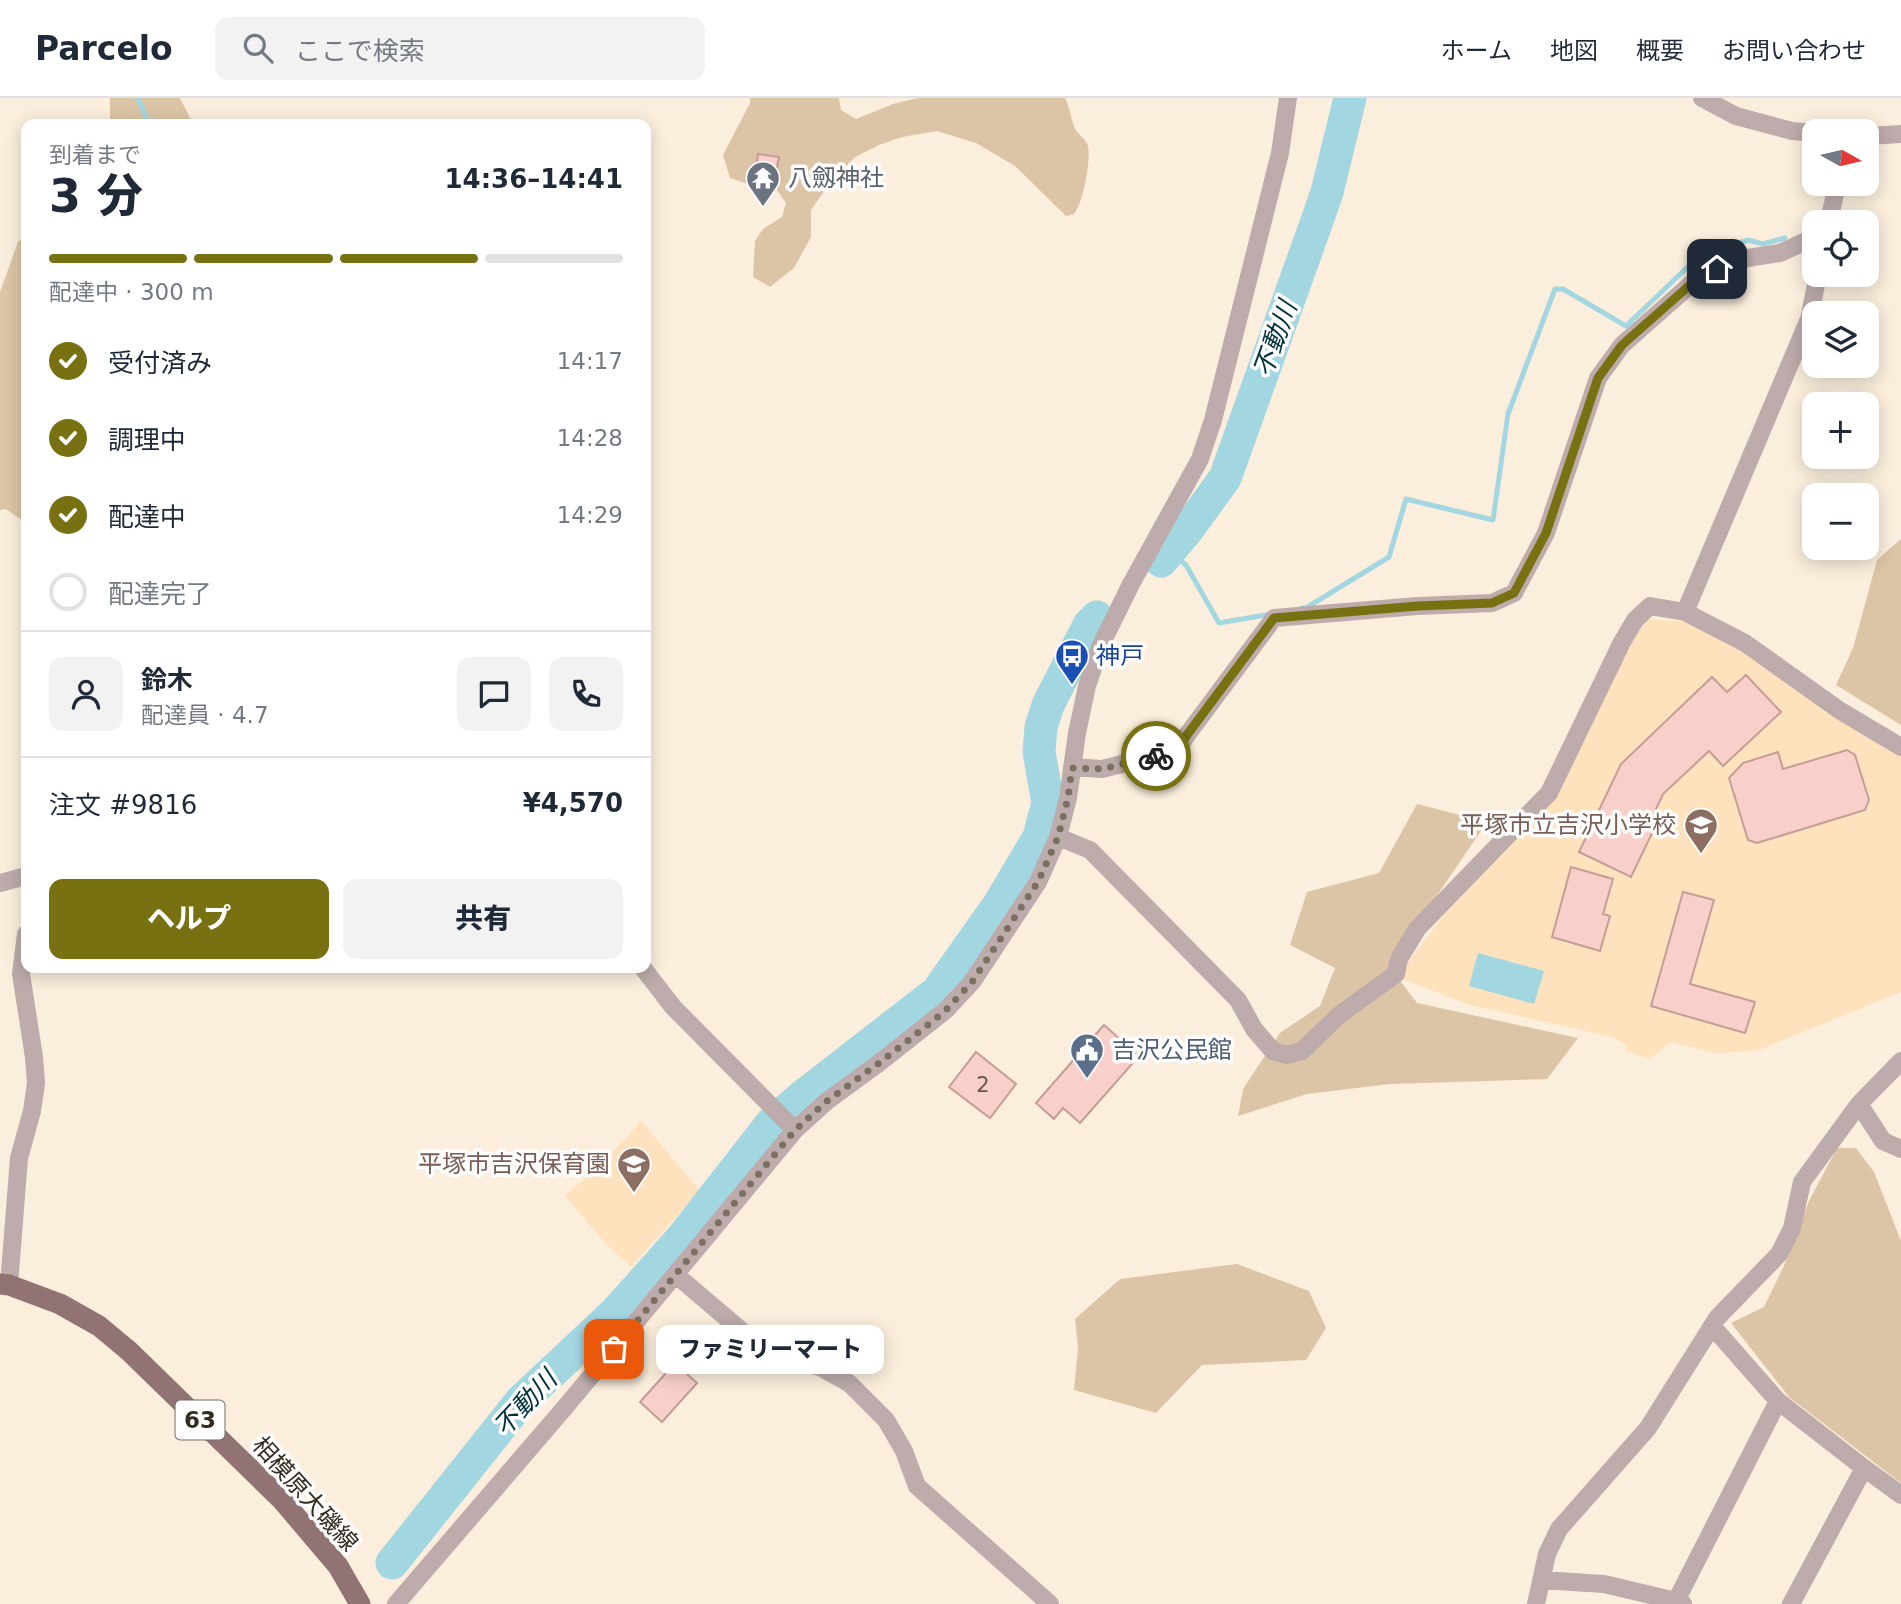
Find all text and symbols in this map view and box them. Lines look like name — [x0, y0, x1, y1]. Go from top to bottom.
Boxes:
search box — [215, 17, 705, 80]
text: Parcelo — [35, 29, 173, 68]
icon: search — [239, 29, 277, 67]
text: ここで検索 — [295, 36, 425, 66]
text: ホーム — [1441, 37, 1512, 65]
text: 地図 — [1550, 37, 1598, 65]
text: 概要 — [1636, 37, 1684, 65]
text: お問い合わせ — [1722, 37, 1866, 65]
north arrow — [1802, 119, 1880, 196]
map controls — [1802, 119, 1879, 560]
text: 到着まで — [49, 142, 141, 168]
temple icon: 八劔神社 — [744, 159, 782, 208]
text: 14:36–14:41 — [444, 164, 623, 194]
place label: 八劔神社 — [788, 164, 884, 192]
text: 3 分 — [49, 169, 143, 223]
button: locate — [1802, 210, 1879, 287]
pin — [1687, 239, 1747, 299]
icon: home — [1698, 250, 1736, 288]
text: 配達中 · 300 m — [49, 279, 214, 305]
water label: 不動川 — [1248, 294, 1303, 381]
button: layers — [1802, 301, 1879, 378]
icon: check — [49, 342, 87, 380]
text: 受付済み — [108, 348, 212, 378]
text: 14:17 — [557, 348, 623, 374]
button: + — [1802, 392, 1879, 469]
icon: check — [49, 419, 87, 457]
text: 調理中 — [108, 425, 186, 455]
text: 14:28 — [557, 425, 623, 451]
button: − — [1802, 483, 1879, 560]
icon: check — [49, 496, 87, 534]
text: 配達中 — [108, 502, 186, 532]
text: 14:29 — [557, 502, 623, 528]
text: 配達完了 — [108, 579, 212, 609]
bus stop icon: 神戸 — [1053, 637, 1091, 686]
place label: 神戸 — [1096, 642, 1144, 670]
button: person — [49, 657, 123, 731]
button: chat — [457, 657, 531, 731]
button: phone — [549, 657, 623, 731]
text: 鈴木 — [141, 665, 193, 695]
text: 配達員 · 4.7 — [141, 702, 269, 728]
courier — [1121, 721, 1191, 791]
icon: bike — [1137, 737, 1175, 775]
text: ¥4,570 — [523, 788, 623, 818]
text: 注文 #9816 — [49, 790, 197, 820]
school or university icon: 平塚市立吉沢小学校 — [1682, 806, 1720, 855]
place label: 平塚市立吉沢小学校 — [1460, 811, 1676, 839]
button: ヘルプ — [49, 879, 329, 959]
button: 共有 — [343, 879, 623, 959]
public building icon: 吉沢公民館 — [1068, 1031, 1106, 1080]
place label: 吉沢公民館 — [1112, 1036, 1232, 1064]
house number: 2 — [976, 1073, 990, 1097]
school or university icon: 平塚市吉沢保育園 — [615, 1145, 653, 1194]
place label: 平塚市吉沢保育園 — [418, 1150, 610, 1178]
pin — [584, 1319, 644, 1379]
callout: ファミリーマート — [656, 1324, 884, 1374]
icon: bag — [595, 1330, 633, 1368]
text: ファミリーマート — [678, 1336, 862, 1362]
water label: 不動川 — [487, 1362, 565, 1442]
road number: 63 — [176, 1400, 224, 1440]
street label: 相模原大磯線 — [246, 1431, 364, 1557]

